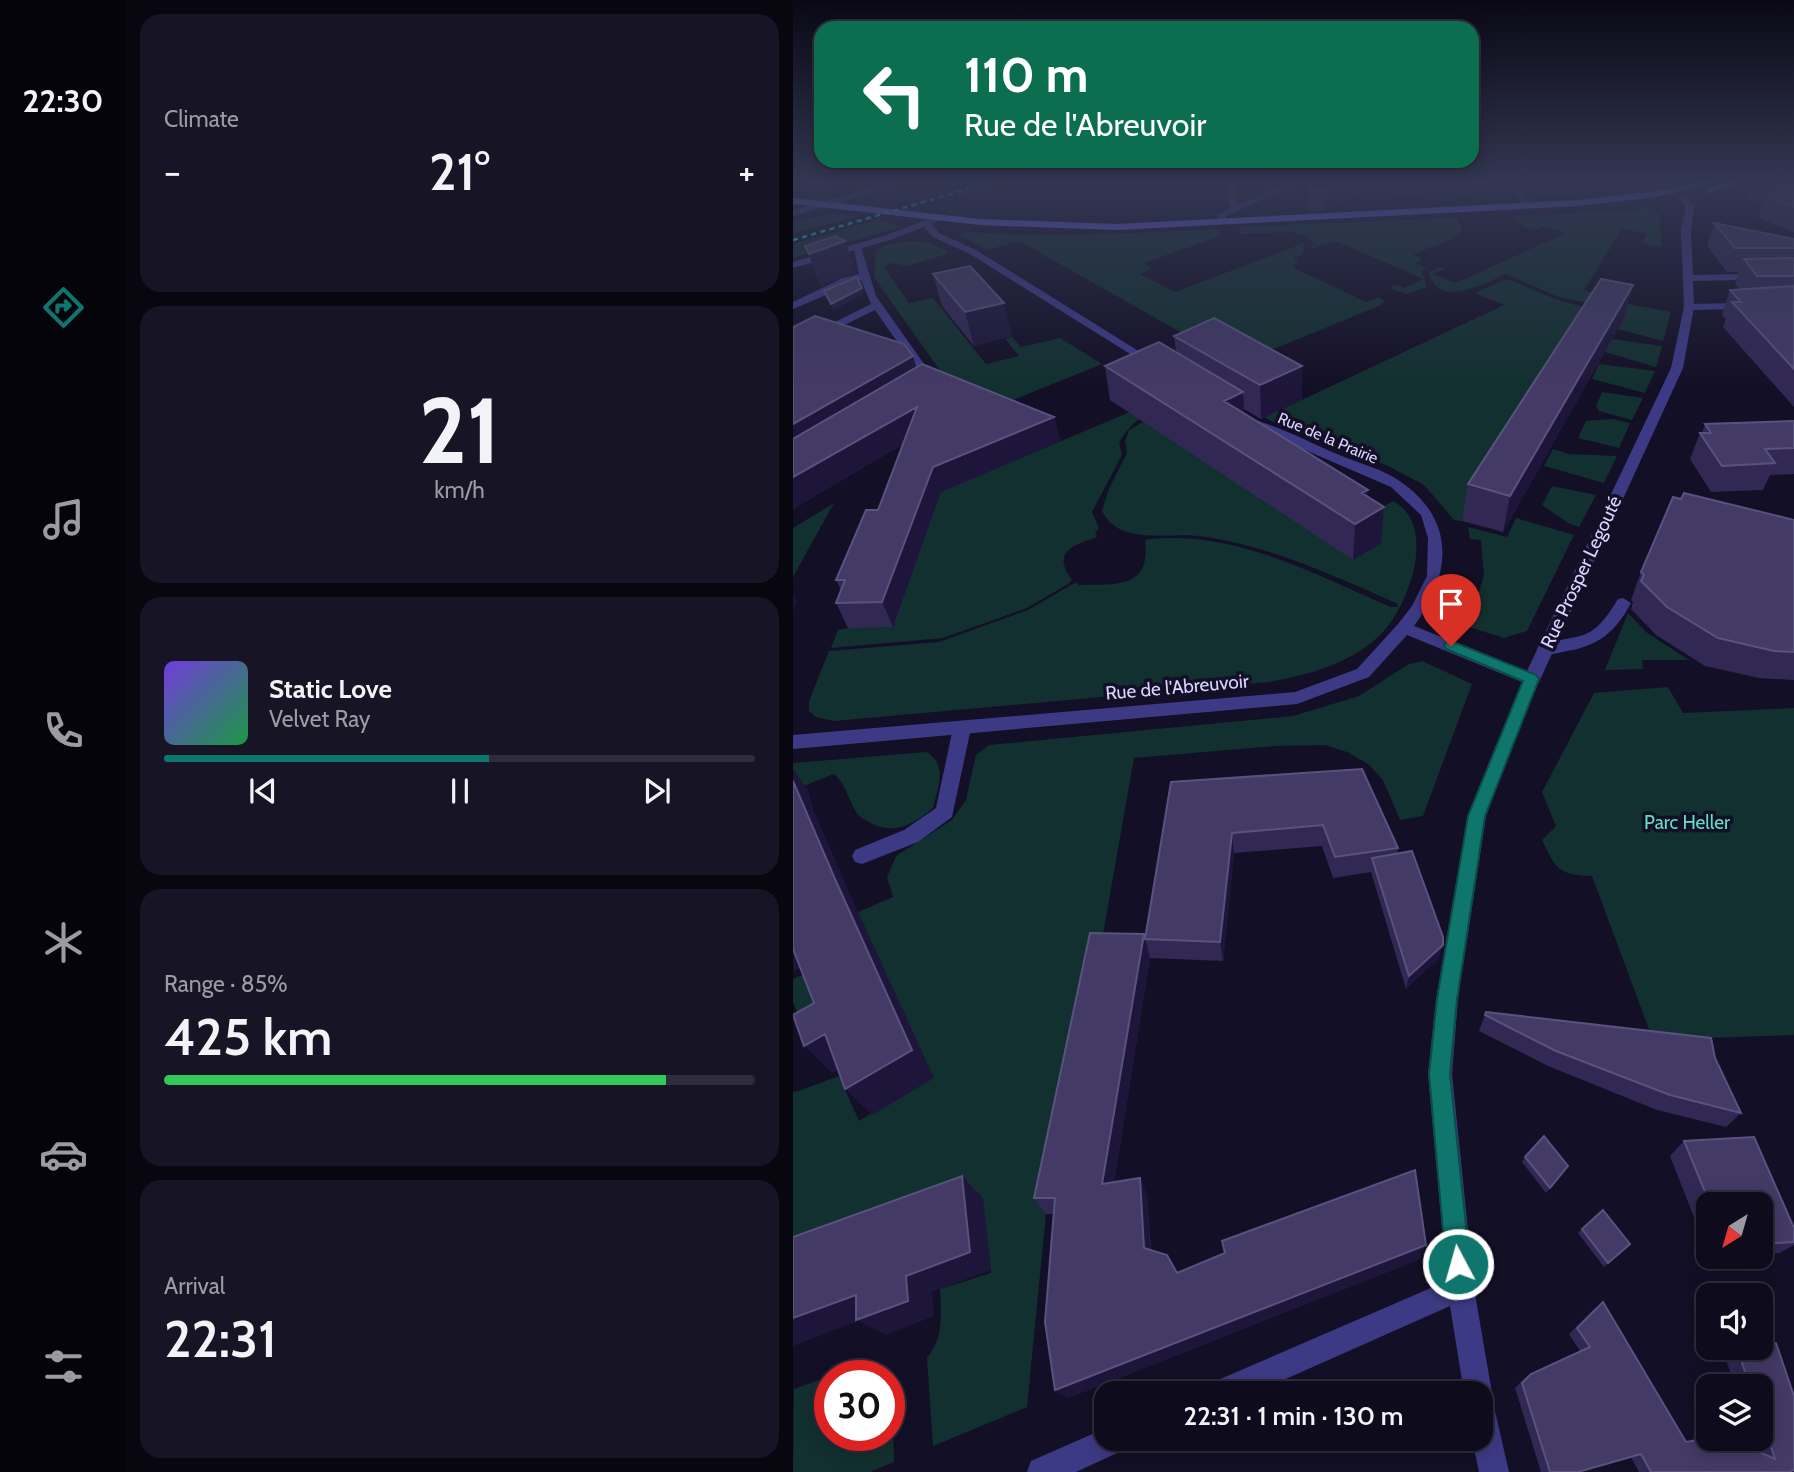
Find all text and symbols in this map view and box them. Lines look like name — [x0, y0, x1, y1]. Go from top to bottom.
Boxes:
text: 110 m — [964, 45, 1088, 104]
icon: left — [849, 49, 940, 140]
text: 22:30 — [23, 81, 103, 120]
text: Climate — [164, 105, 239, 133]
text: Rue de l'Abreuvoir — [964, 105, 1206, 144]
text: 21° — [429, 140, 490, 203]
text: − — [164, 148, 181, 195]
text: + — [738, 148, 755, 195]
icon: directions — [39, 283, 88, 332]
text: 21 — [419, 375, 500, 486]
street label: Rue de la Prairie — [1275, 408, 1381, 468]
text: km/h — [434, 476, 485, 504]
street label: Rue Prosper Legouté — [1536, 492, 1627, 652]
icon: music — [39, 495, 88, 544]
pin — [1421, 574, 1481, 646]
icon: arrive — [1432, 585, 1470, 623]
street label: Rue de l'Abreuvoir — [1104, 669, 1250, 705]
text: Static Love — [269, 673, 392, 705]
text: Velvet Ray — [269, 705, 370, 733]
icon: phone — [39, 706, 88, 755]
icon: previous — [244, 772, 282, 810]
icon: pause — [441, 772, 479, 810]
icon: next — [638, 772, 676, 810]
park label: Parc Heller — [1644, 811, 1730, 834]
icon: climate — [39, 918, 88, 967]
text: Range · 85% — [164, 970, 288, 998]
text: 425 km — [164, 1005, 332, 1068]
icon: car — [39, 1130, 88, 1179]
north arrow — [1696, 1192, 1773, 1269]
map controls — [1696, 1192, 1773, 1451]
position arrow — [1421, 1227, 1495, 1301]
text: Arrival — [164, 1272, 225, 1300]
button: sound — [1696, 1283, 1773, 1360]
text: 22:31 — [164, 1307, 277, 1370]
icon: filters — [39, 1342, 88, 1391]
speed limit sign: 30 — [814, 1360, 905, 1451]
button: layers — [1696, 1374, 1773, 1451]
text: 22:31 · 1 min · 130 m — [1184, 1400, 1403, 1432]

